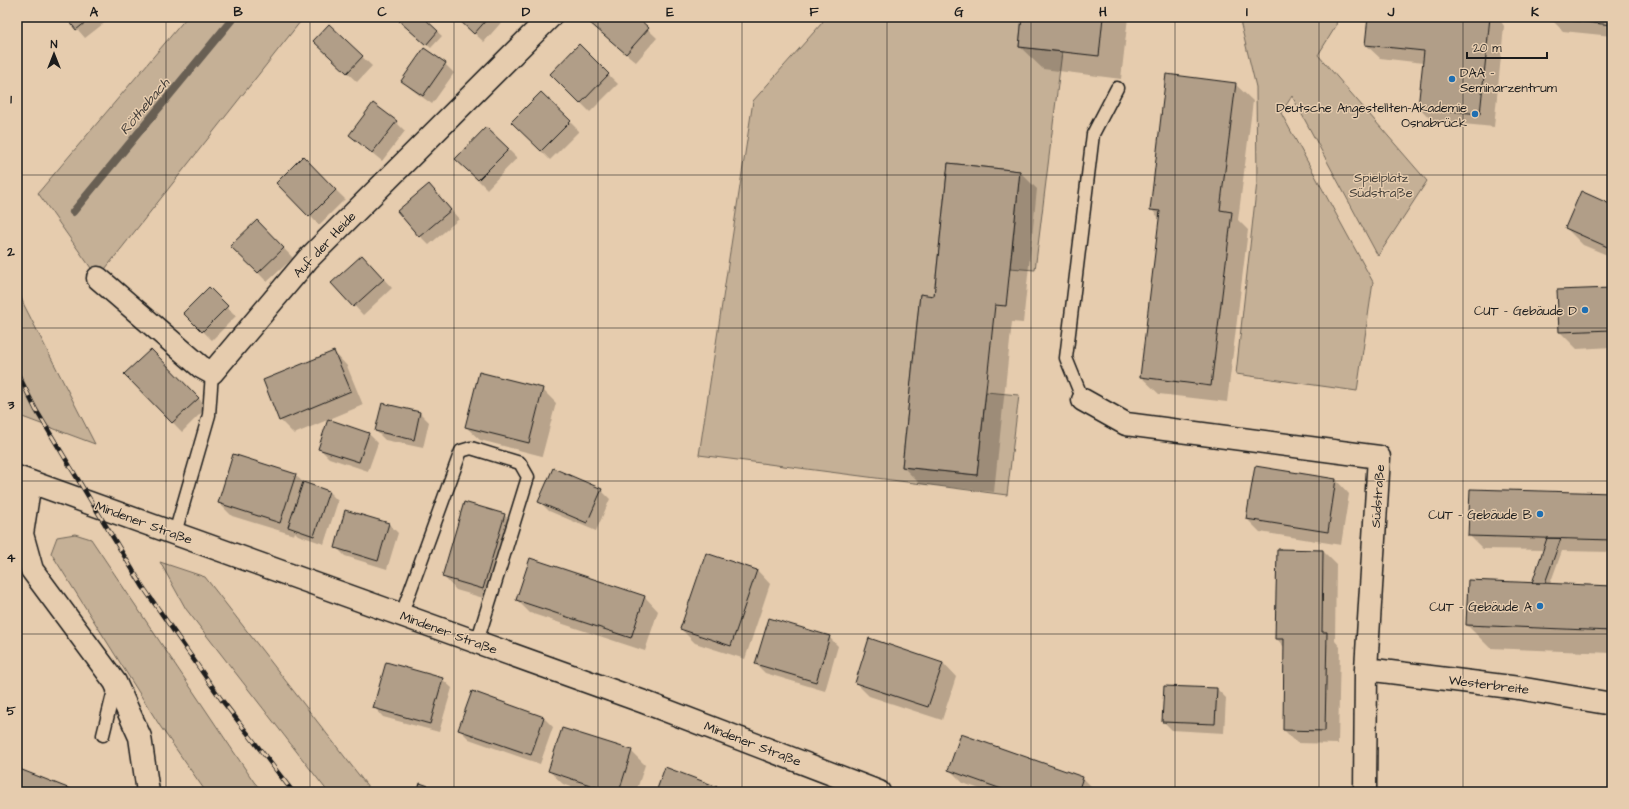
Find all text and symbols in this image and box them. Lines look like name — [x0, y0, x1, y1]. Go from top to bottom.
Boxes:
text: A — [90, 3, 99, 21]
text: B — [233, 3, 243, 21]
text: C — [377, 3, 387, 21]
text: D — [522, 3, 531, 21]
text: E — [666, 3, 674, 21]
text: F — [809, 3, 819, 21]
text: G — [954, 3, 964, 21]
text: H — [1099, 3, 1107, 21]
text: I — [1246, 3, 1248, 21]
text: J — [1387, 3, 1395, 21]
text: K — [1531, 3, 1539, 21]
north arrow — [34, 34, 74, 74]
scale bar — [1467, 34, 1547, 60]
text: N — [51, 37, 58, 52]
text: 20 m — [1473, 40, 1502, 57]
place label: DAA - Seminarzentrum — [1460, 64, 1558, 97]
water label: Röthebach — [115, 73, 175, 139]
marker: DAA - Seminarzentrum — [1447, 74, 1457, 84]
text: 1 — [10, 90, 12, 108]
place label: Deutsche Angestellten-Akademie Osnabrück — [1276, 99, 1467, 132]
marker: Deutsche Angestellten-Akademie Osnabrück — [1470, 109, 1480, 119]
park label: Spielplatz Südstraße — [1349, 169, 1413, 202]
street label: Auf der Heide — [289, 208, 360, 282]
text: 2 — [6, 243, 15, 261]
place label: CUT - Gebäude D — [1474, 302, 1578, 320]
marker: CUT - Gebäude D — [1580, 305, 1590, 315]
text: 3 — [7, 396, 15, 414]
street label: Südstraße — [1367, 464, 1389, 528]
street label: Mindener Straße — [92, 497, 195, 549]
place label: CUT - Gebäude B — [1428, 506, 1532, 524]
marker: CUT - Gebäude B — [1535, 509, 1545, 519]
text: 4 — [7, 549, 16, 567]
place label: CUT - Gebäude A — [1429, 598, 1533, 616]
marker: CUT - Gebäude A — [1535, 601, 1545, 611]
street label: Mindener Straße — [397, 607, 500, 659]
street label: Westerbreite — [1448, 671, 1530, 699]
text: 5 — [6, 702, 16, 720]
street label: Mindener Straße — [702, 717, 804, 771]

